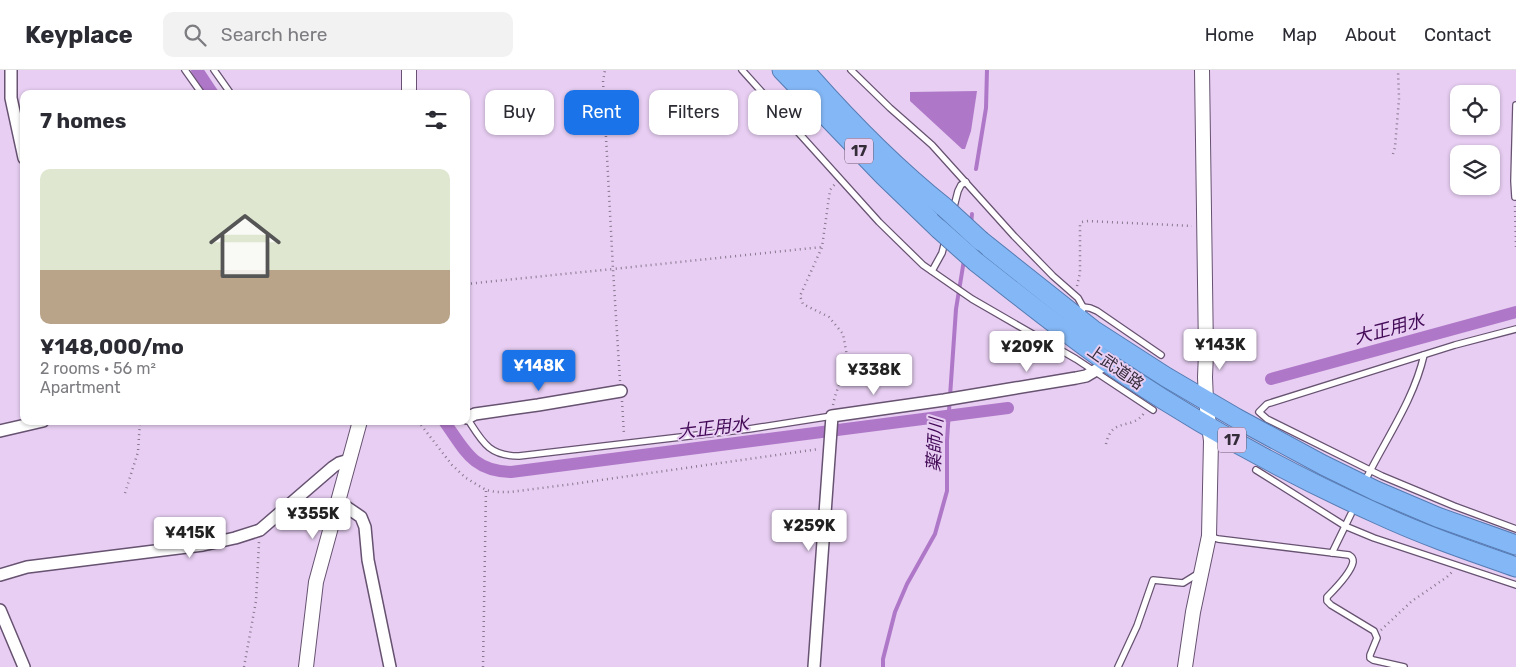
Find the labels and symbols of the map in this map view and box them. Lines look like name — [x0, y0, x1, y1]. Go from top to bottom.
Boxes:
road number: 17 — [845, 138, 873, 164]
water label: 大正用水 — [1351, 309, 1429, 349]
pin: ¥143K — [1185, 328, 1255, 371]
pin: ¥209K — [992, 330, 1062, 373]
street label: 上武道路 — [1084, 341, 1147, 394]
pin: ¥148K — [504, 350, 574, 392]
pin: ¥338K — [839, 354, 909, 396]
water label: 大正用水 — [676, 412, 752, 443]
water label: 薬師川 — [923, 415, 948, 473]
road number: 17 — [1218, 428, 1246, 452]
pin: ¥355K — [278, 498, 348, 540]
pin: ¥259K — [774, 510, 844, 552]
pin: ¥415K — [155, 516, 225, 559]

